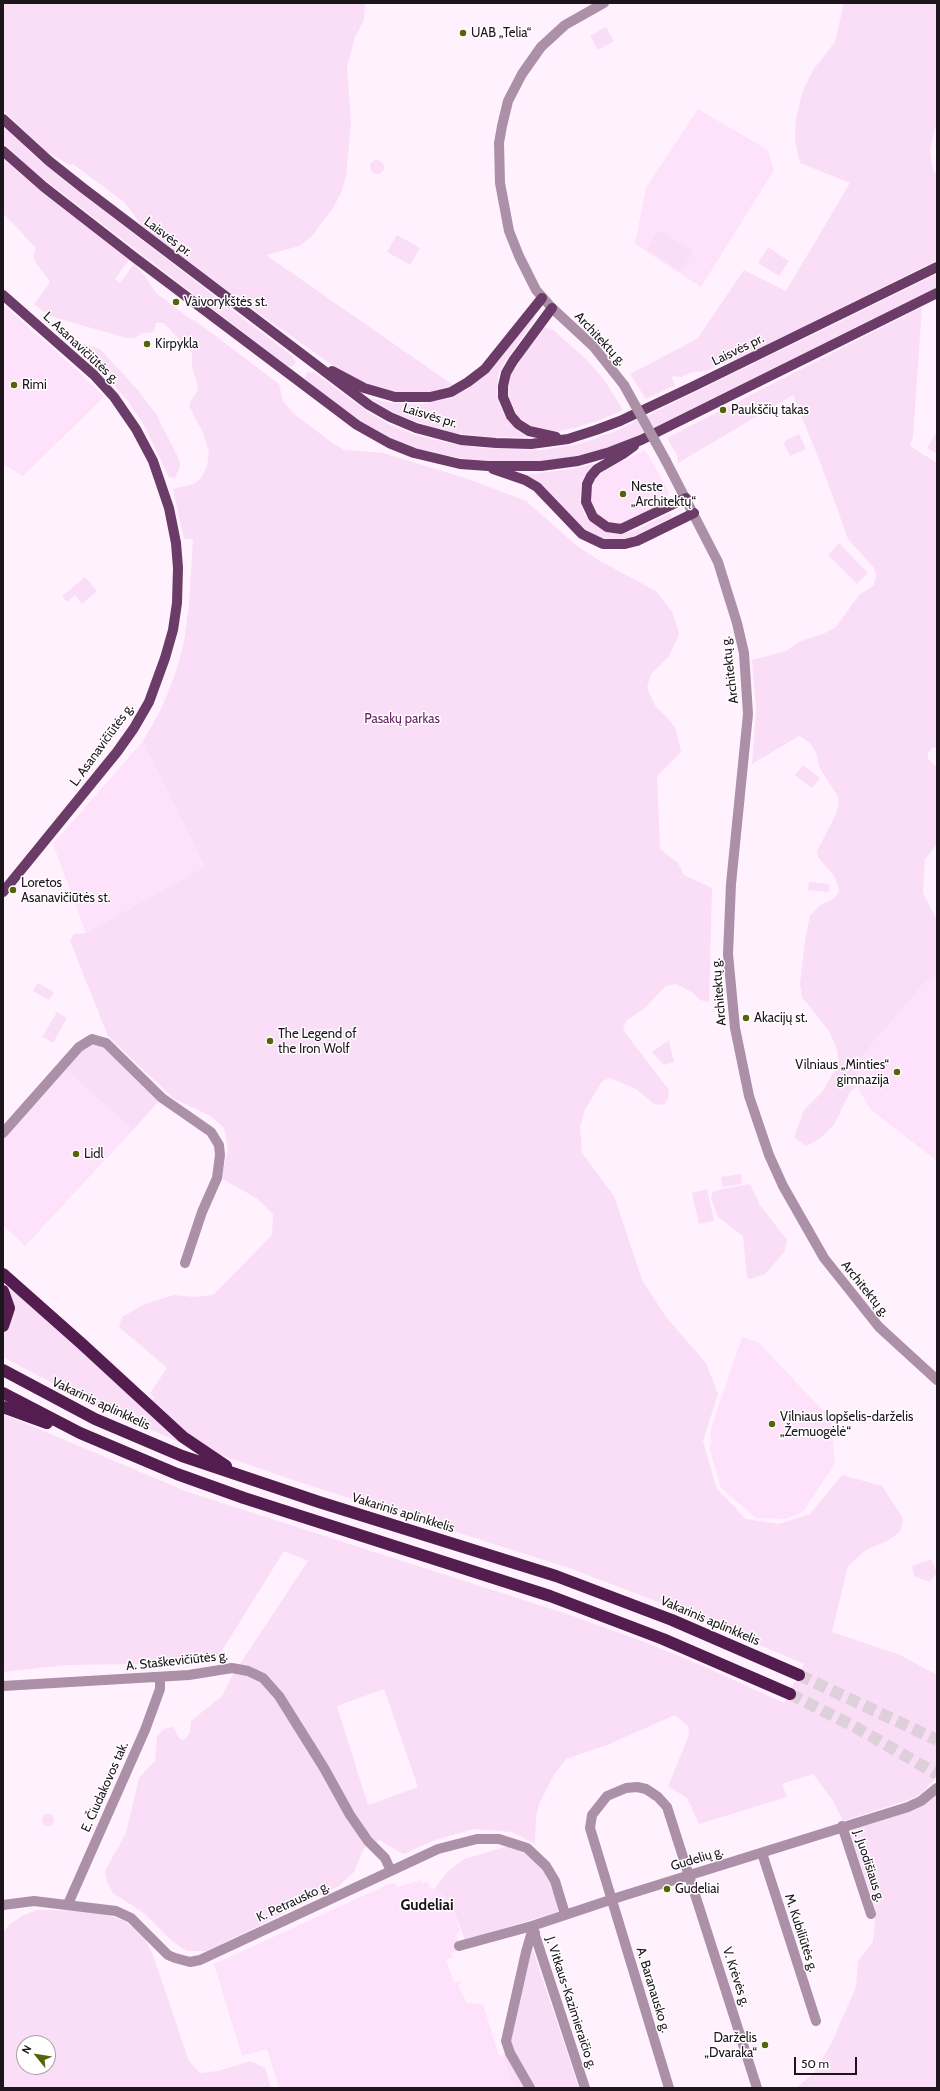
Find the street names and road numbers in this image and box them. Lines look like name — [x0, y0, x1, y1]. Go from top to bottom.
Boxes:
street label: Laisvės pr. — [141, 214, 195, 260]
street label: L. Asanavičiūtės g. — [40, 309, 122, 387]
street label: Architektų g. — [571, 309, 629, 369]
street label: Laisvės pr. — [709, 331, 767, 369]
street label: Laisvės pr. — [401, 400, 459, 432]
street label: Architektų g. — [718, 635, 742, 705]
street label: L. Asanavičiūtės g. — [67, 701, 137, 789]
street label: Architektų g. — [708, 958, 730, 1026]
street label: Architektų g. — [838, 1258, 892, 1320]
street label: Vakarinis aplinkkelis — [49, 1374, 153, 1434]
street label: Vakarinis aplinkkelis — [350, 1490, 456, 1536]
street label: Vakarinis aplinkkelis — [658, 1593, 762, 1649]
street label: A. Staškevičiūtės g. — [125, 1648, 229, 1674]
street label: E. Čiudakovos tak. — [78, 1739, 132, 1835]
street label: J. Juodišiaus g. — [850, 1828, 888, 1904]
street label: Gudelių g. — [669, 1844, 725, 1874]
street label: K. Petrausko g. — [254, 1878, 332, 1926]
street label: M. Kubiliūtės g. — [781, 1892, 821, 1974]
street label: J. Vitkaus-Kazimieraičio g. — [542, 1935, 600, 2071]
street label: A. Baranausko g. — [633, 1945, 673, 2035]
street label: V. Krėvės g. — [719, 1945, 753, 2009]

